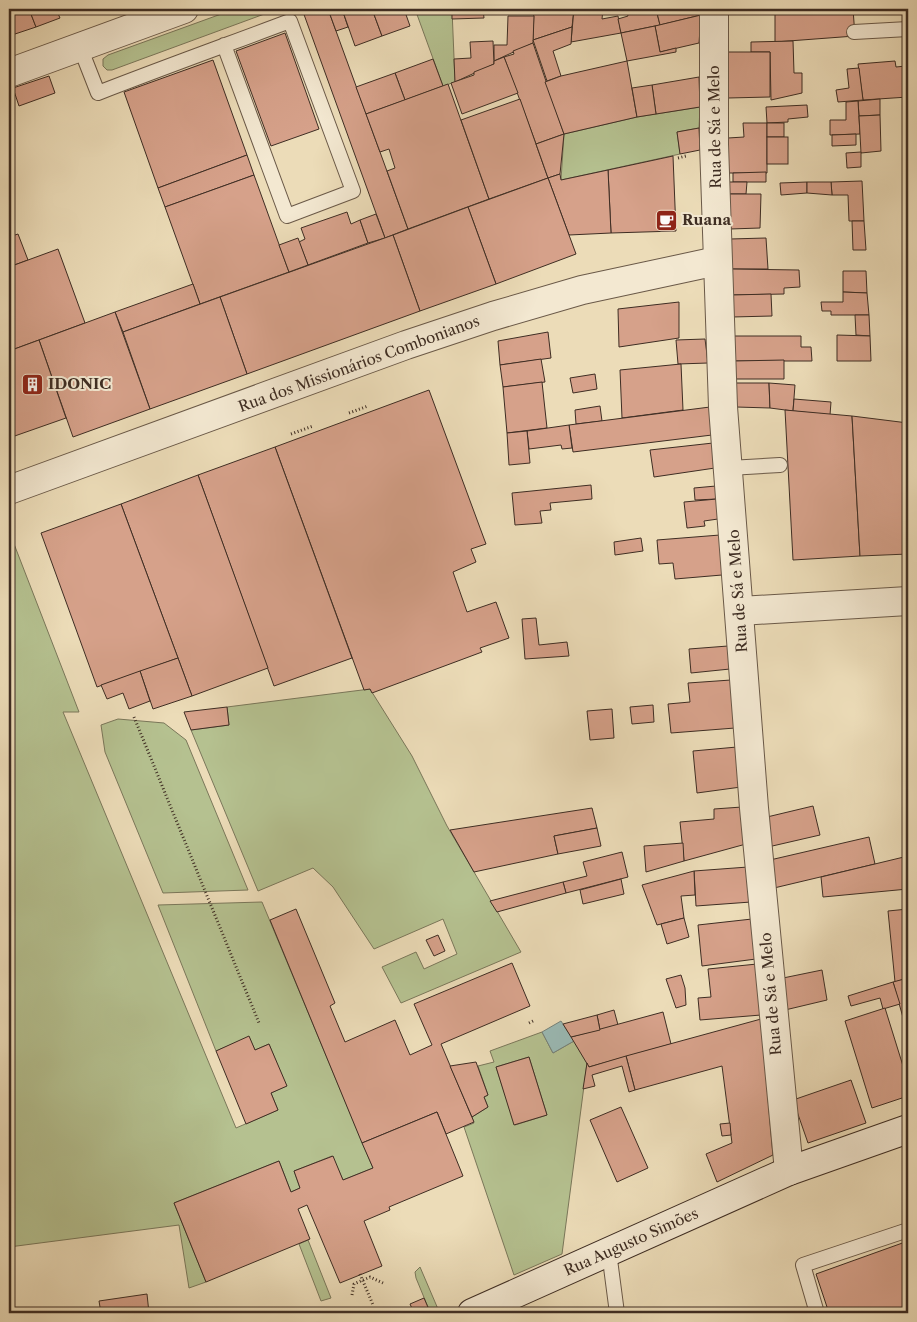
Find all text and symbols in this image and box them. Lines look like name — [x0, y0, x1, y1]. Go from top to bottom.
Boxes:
street label: Rua de Sá e Melo — [704, 65, 725, 189]
cafe icon: Ruana — [654, 208, 678, 232]
place label: Ruana — [682, 210, 731, 229]
street label: Rua dos Missionários Combonianos — [236, 311, 482, 416]
building icon: IDONIC — [20, 372, 44, 396]
place label: IDONIC — [48, 374, 111, 393]
street label: Rua de Sá e Melo — [724, 529, 751, 653]
street label: Rua de Sá e Melo — [756, 932, 785, 1056]
street label: Rua Augusto Simões — [561, 1203, 701, 1280]

